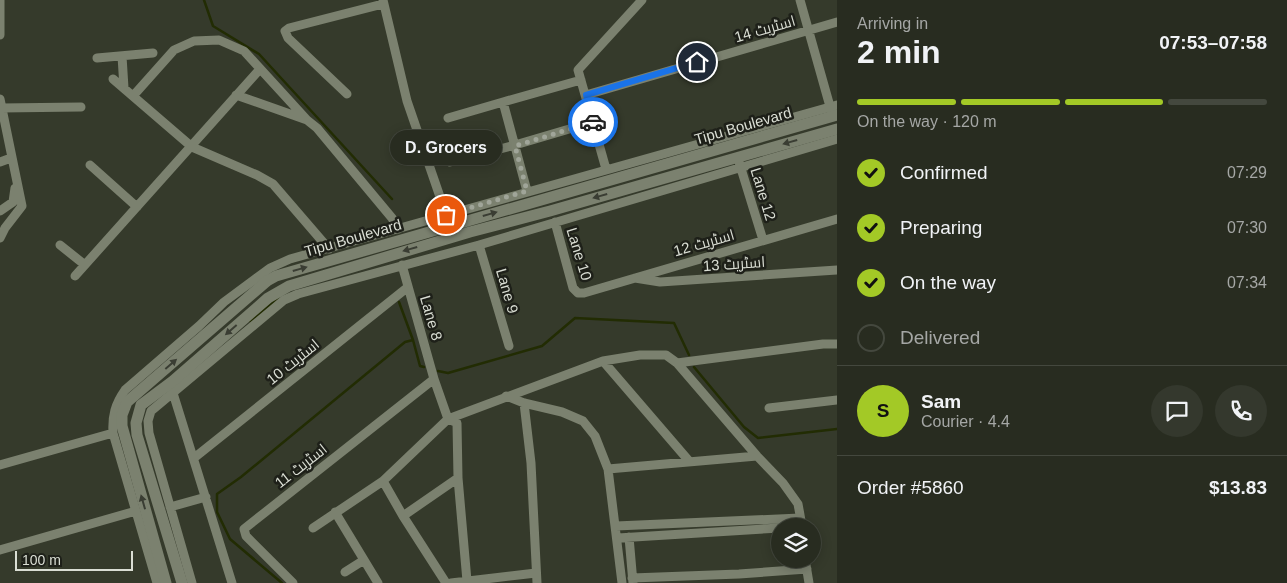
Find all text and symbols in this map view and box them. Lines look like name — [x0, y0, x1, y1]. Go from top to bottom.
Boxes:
street label: اسٹریٹ 14 — [732, 12, 798, 46]
text: Arriving in — [857, 15, 928, 32]
text: 07:53–07:58 — [1159, 32, 1267, 53]
text: 2 min — [857, 34, 941, 70]
pin — [676, 41, 718, 83]
icon: home — [683, 48, 711, 76]
courier — [568, 97, 618, 147]
street label: Tipu Boulevard — [692, 104, 793, 148]
icon: car — [579, 108, 607, 136]
text: On the way · 120 m — [857, 113, 997, 130]
callout: D. Grocers — [390, 130, 502, 165]
one-way arrow — [783, 138, 798, 146]
text: D. Grocers — [405, 139, 487, 156]
icon: check — [857, 159, 885, 187]
text: Confirmed — [900, 162, 988, 183]
text: 07:29 — [1227, 164, 1267, 181]
street label: Lane 12 — [747, 165, 780, 222]
one-way arrow — [593, 193, 608, 201]
pin — [425, 194, 467, 236]
icon: bag — [432, 201, 460, 229]
one-way arrow — [482, 210, 497, 218]
icon: check — [857, 214, 885, 242]
street label: Tipu Boulevard — [302, 216, 403, 260]
text: Preparing — [900, 217, 982, 238]
text: 07:30 — [1227, 219, 1267, 236]
street label: Lane 10 — [563, 225, 596, 282]
street label: اسٹریٹ 12 — [671, 226, 737, 260]
one-way arrow — [402, 246, 417, 254]
street label: اسٹریٹ 13 — [702, 253, 766, 275]
one-way arrow — [293, 265, 308, 273]
street label: Lane 9 — [493, 266, 522, 315]
icon: check — [857, 269, 885, 297]
text: On the way — [900, 272, 996, 293]
text: 07:34 — [1227, 274, 1267, 291]
street label: Lane 8 — [417, 293, 446, 342]
one-way arrow — [225, 325, 238, 336]
text: Delivered — [900, 327, 980, 348]
street label: اسٹریٹ 10 — [263, 335, 323, 389]
one-way arrow — [164, 358, 176, 370]
button: chat — [1151, 385, 1203, 437]
button: phone — [1215, 385, 1267, 437]
text: Sam — [921, 391, 961, 412]
text: S — [877, 400, 889, 421]
text: Courier · 4.4 — [921, 413, 1010, 430]
street label: اسٹریٹ 11 — [271, 440, 331, 492]
text: Order #5860 — [857, 477, 964, 498]
text: $13.83 — [1209, 477, 1267, 498]
one-way arrow — [139, 495, 147, 510]
map controls — [771, 518, 821, 568]
button: layers — [771, 518, 821, 568]
scale bar — [15, 548, 132, 571]
text: 100 m — [22, 552, 61, 568]

